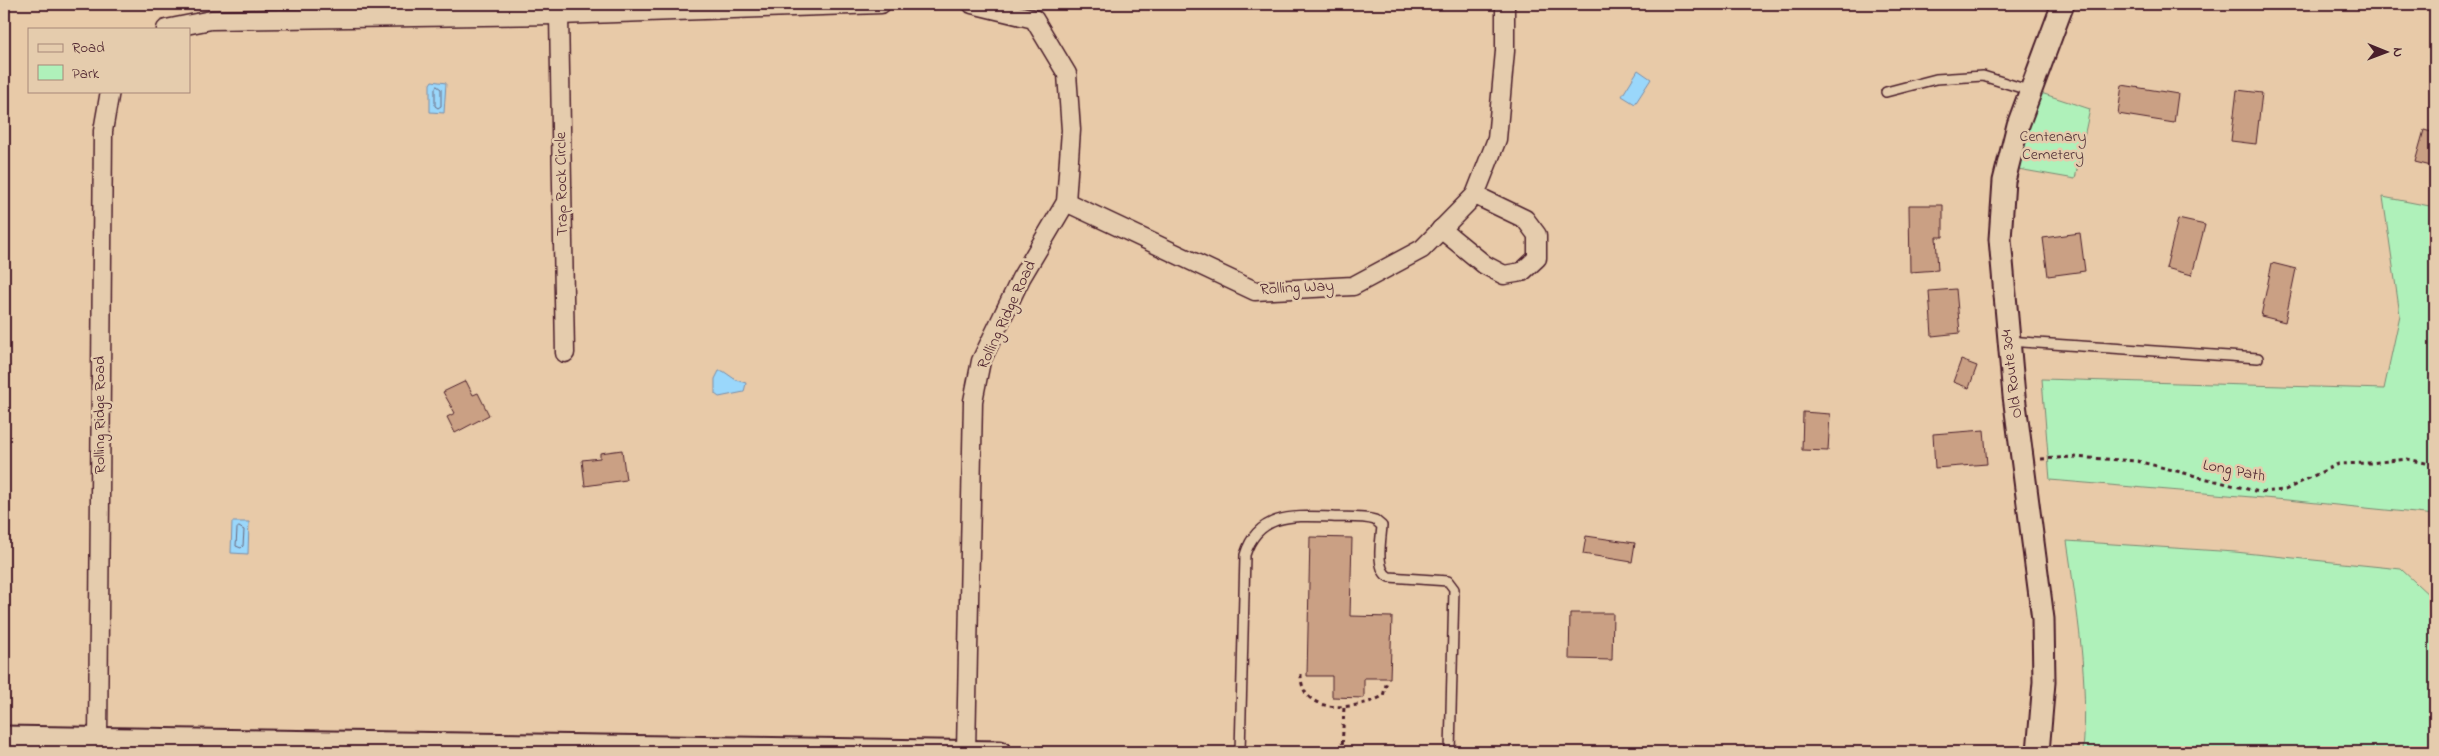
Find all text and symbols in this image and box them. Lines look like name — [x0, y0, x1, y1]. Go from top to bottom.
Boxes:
legend — [28, 28, 190, 92]
north arrow — [2362, 28, 2412, 78]
text: Road — [72, 37, 105, 59]
text: N — [2387, 47, 2408, 57]
text: Park — [72, 63, 100, 85]
park label: Centenary Cemetery — [2020, 125, 2086, 167]
street label: Trap Rock Circle — [549, 131, 575, 236]
street label: Rolling Ridge Road — [971, 256, 1043, 374]
street label: Rolling Way — [1259, 274, 1335, 302]
street label: Old Route 304 — [1995, 328, 2029, 420]
street label: Rolling Ridge Road — [88, 356, 112, 474]
street label: Long Path — [2201, 453, 2267, 489]

